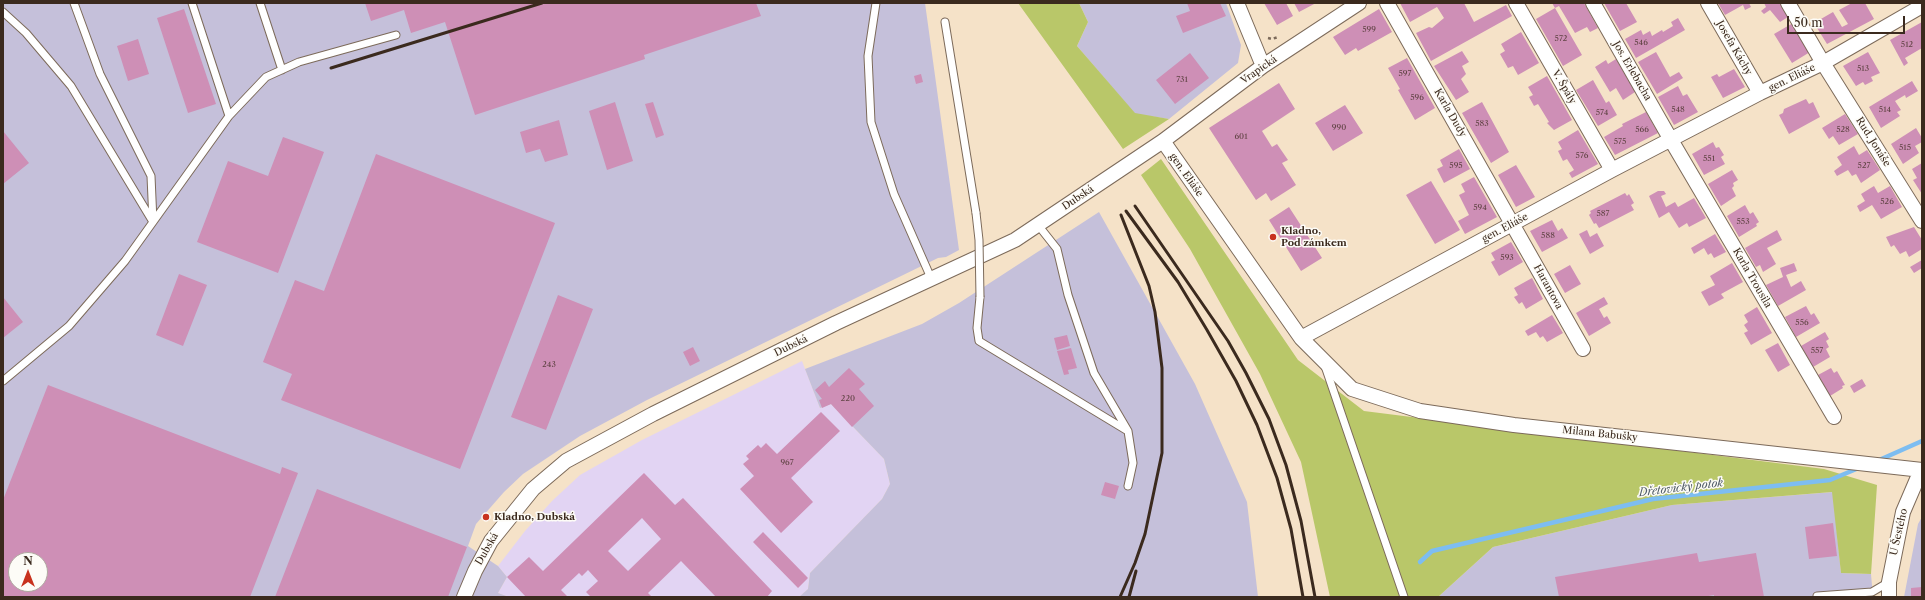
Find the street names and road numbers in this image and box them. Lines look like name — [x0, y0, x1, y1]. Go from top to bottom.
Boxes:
street label: Josefa Káchy — [1714, 19, 1754, 77]
street label: Jos. Erlebacha — [1610, 39, 1654, 103]
street label: Vrapická — [1239, 53, 1279, 87]
street label: gen. Eliáše — [1767, 62, 1817, 94]
street label: V. Špály — [1549, 68, 1579, 106]
street label: Karla Dudy — [1431, 87, 1469, 139]
street label: Rud. Jonáše — [1853, 115, 1893, 169]
street label: gen. Eliáše — [1167, 151, 1205, 199]
street label: Dubská — [1060, 183, 1096, 213]
street label: gen. Eliáše — [1480, 211, 1530, 245]
street label: Karla Trousila — [1730, 246, 1774, 310]
street label: Harantova — [1531, 263, 1565, 311]
street label: Dubská — [772, 333, 810, 359]
street label: Milana Babušky — [1562, 424, 1638, 444]
street label: U Šestého — [1888, 507, 1910, 557]
street label: Dubská — [473, 531, 501, 567]

